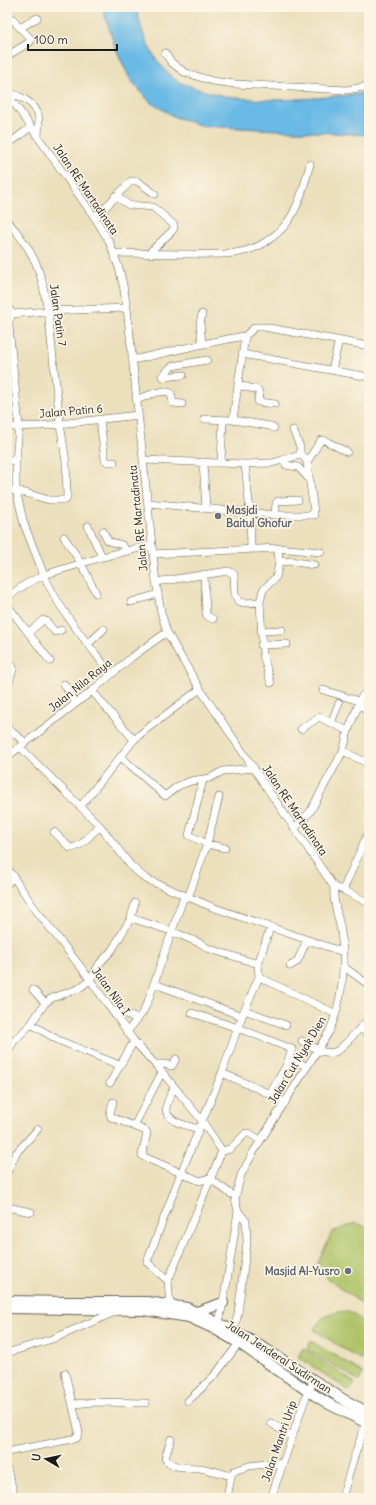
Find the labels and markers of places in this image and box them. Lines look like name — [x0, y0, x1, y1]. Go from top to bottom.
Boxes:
place label: Masjdi Baitul Ghofur — [226, 503, 293, 530]
marker: Masjdi Baitul Ghofur — [213, 511, 223, 521]
place label: Masjid Al-Yusro — [265, 1264, 340, 1278]
marker: Masjid Al-Yusro — [343, 1266, 353, 1276]

